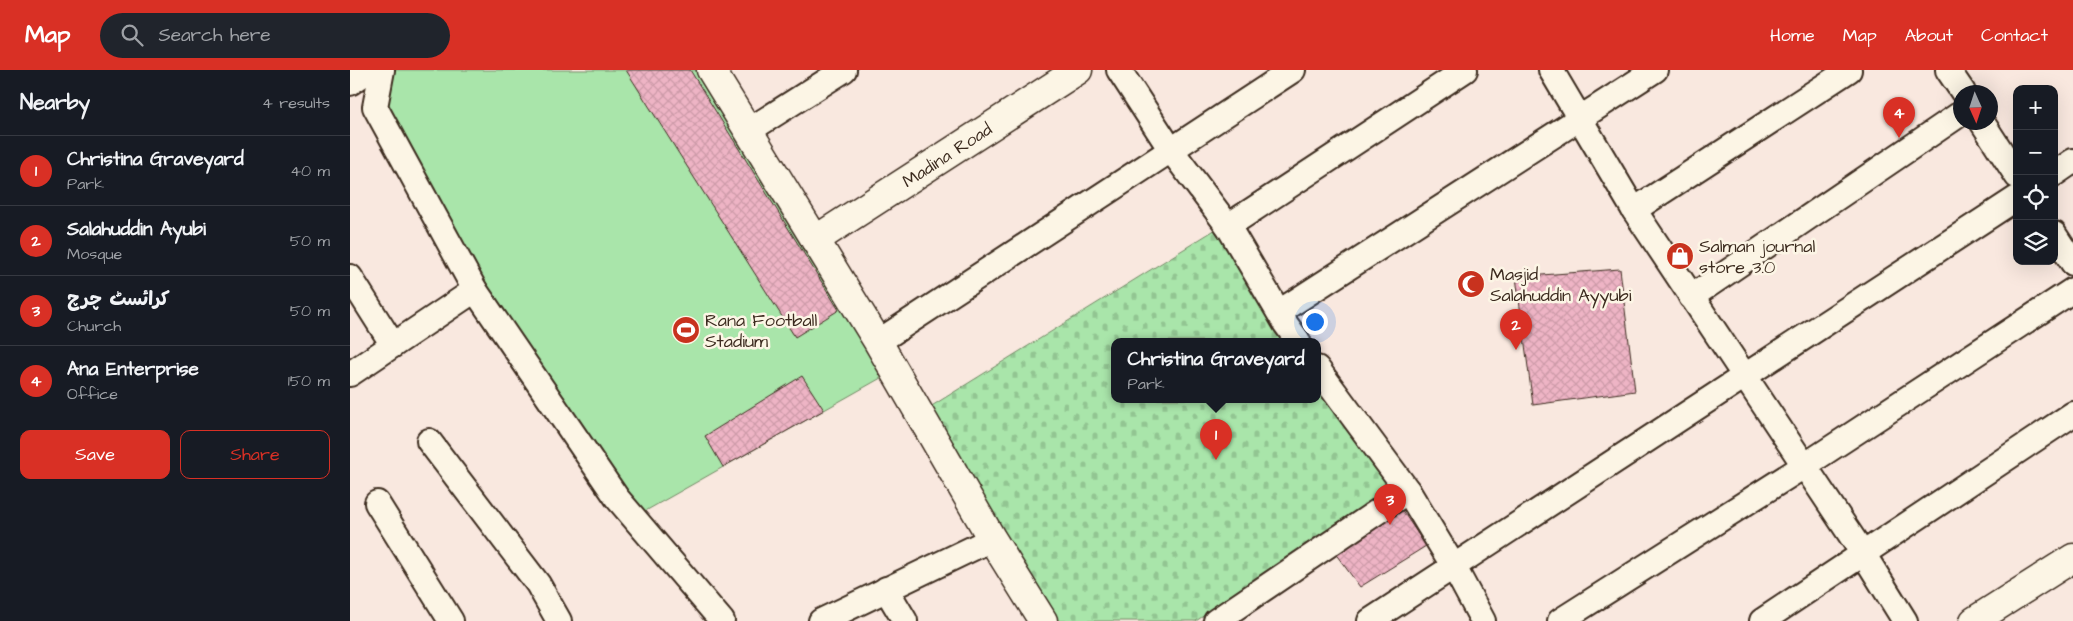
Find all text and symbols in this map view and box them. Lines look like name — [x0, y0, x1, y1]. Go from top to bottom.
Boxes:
search box — [100, 13, 450, 58]
text: Map — [25, 18, 70, 52]
icon: search — [118, 21, 146, 49]
text: Search here — [158, 22, 271, 49]
text: Home — [1770, 23, 1815, 48]
text: Map — [1843, 23, 1877, 48]
text: About — [1905, 23, 1953, 48]
text: Contact — [1981, 23, 2048, 48]
north arrow — [1953, 85, 1998, 130]
map controls — [2013, 85, 2058, 265]
button: + — [2013, 85, 2058, 130]
text: Nearby — [20, 88, 90, 117]
text: 4 results — [262, 92, 330, 114]
pin: 4 — [1883, 97, 1915, 138]
street label: Madina Road — [897, 117, 997, 194]
button: − — [2013, 130, 2058, 175]
text: Christina Graveyard — [67, 146, 244, 173]
text: 1 — [35, 160, 37, 182]
text: 40 m — [290, 160, 330, 182]
text: Park — [67, 173, 104, 195]
button: locate — [2013, 175, 2058, 220]
text: Salahuddin Ayubi — [67, 216, 206, 243]
button: layers — [2013, 220, 2058, 265]
text: 2 — [31, 230, 41, 252]
text: 50 m — [290, 230, 330, 252]
place label: Salman journal store 3.0 — [1699, 234, 1815, 280]
shop icon: Salman journal store 3.0 — [1665, 241, 1695, 271]
text: Mosque — [67, 243, 122, 265]
place label: Masjid Salahuddin Ayyubi — [1490, 262, 1632, 309]
mosque icon: Masjid Salahuddin Ayyubi — [1456, 269, 1486, 299]
text: کرائسٹ چرچ — [67, 286, 170, 313]
text: 3 — [32, 300, 40, 322]
text: 50 m — [290, 300, 330, 322]
place label: Rana Football Stadium — [705, 308, 817, 354]
your location — [1302, 309, 1328, 335]
pin: 2 — [1500, 309, 1532, 350]
text: Church — [67, 315, 121, 337]
sports icon: Rana Football Stadium — [671, 315, 701, 345]
popup — [1111, 338, 1321, 403]
text: Christina Graveyard — [1128, 346, 1304, 373]
text: Ana Enterprise — [67, 356, 199, 383]
text: 4 — [31, 370, 41, 392]
text: 150 m — [288, 370, 330, 392]
text: Park — [1128, 373, 1165, 395]
text: Office — [67, 383, 118, 405]
pin: 1 — [1200, 419, 1232, 460]
button: Save — [20, 430, 170, 479]
button: Share — [180, 430, 330, 479]
pin: 3 — [1374, 484, 1406, 525]

